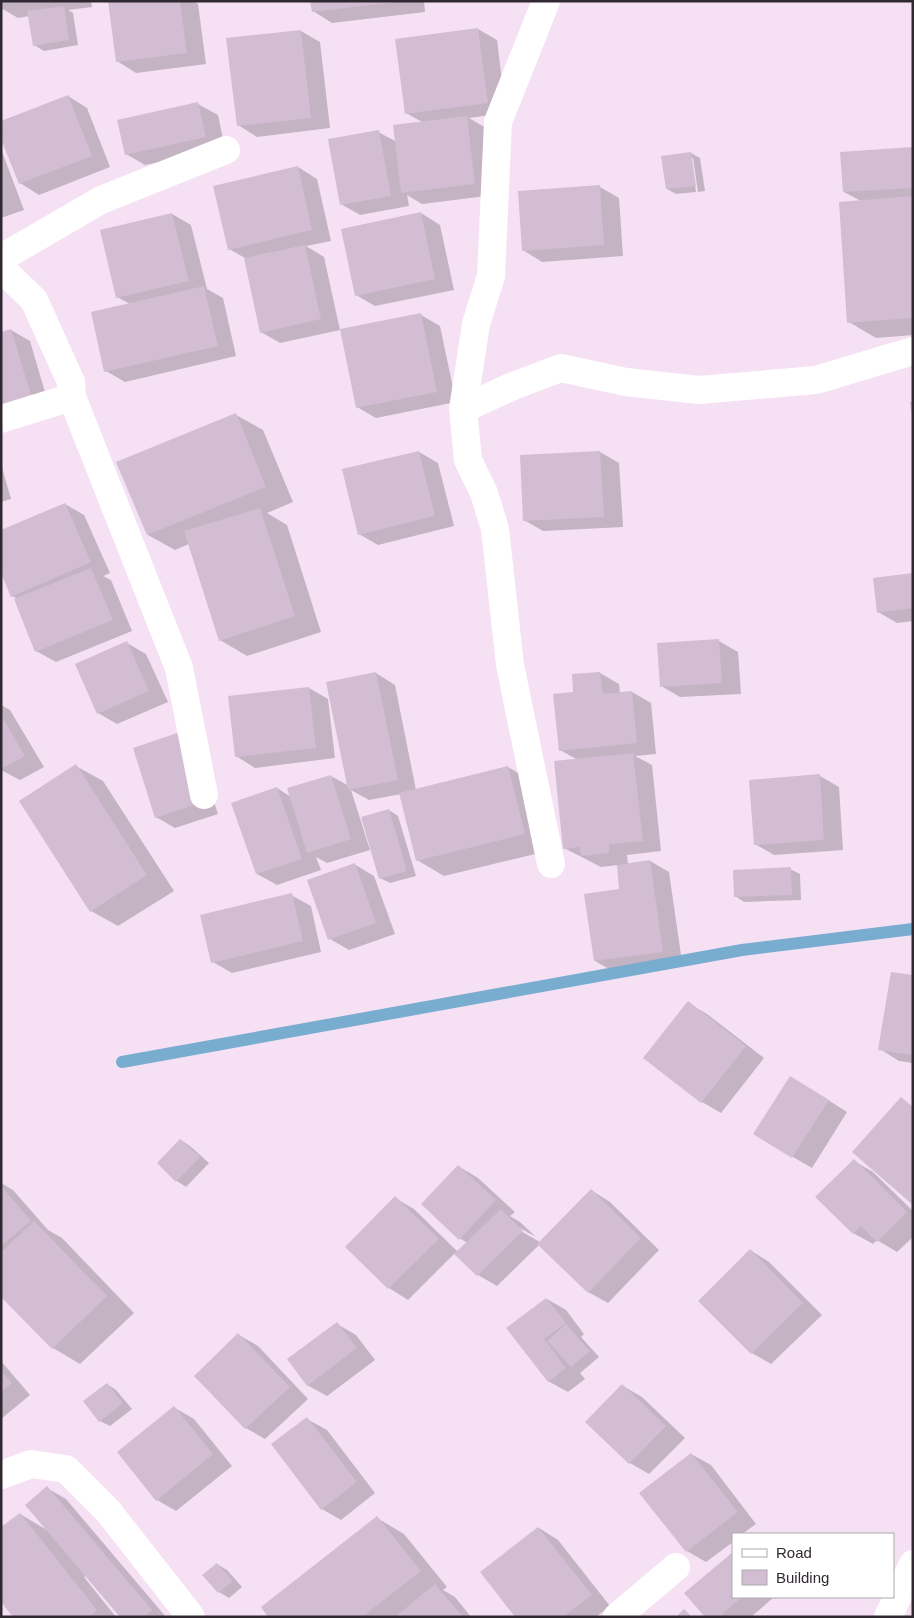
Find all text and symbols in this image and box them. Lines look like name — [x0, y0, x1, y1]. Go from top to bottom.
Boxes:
legend — [732, 1533, 894, 1598]
text: Road — [776, 1544, 812, 1561]
text: Building — [776, 1569, 829, 1586]

